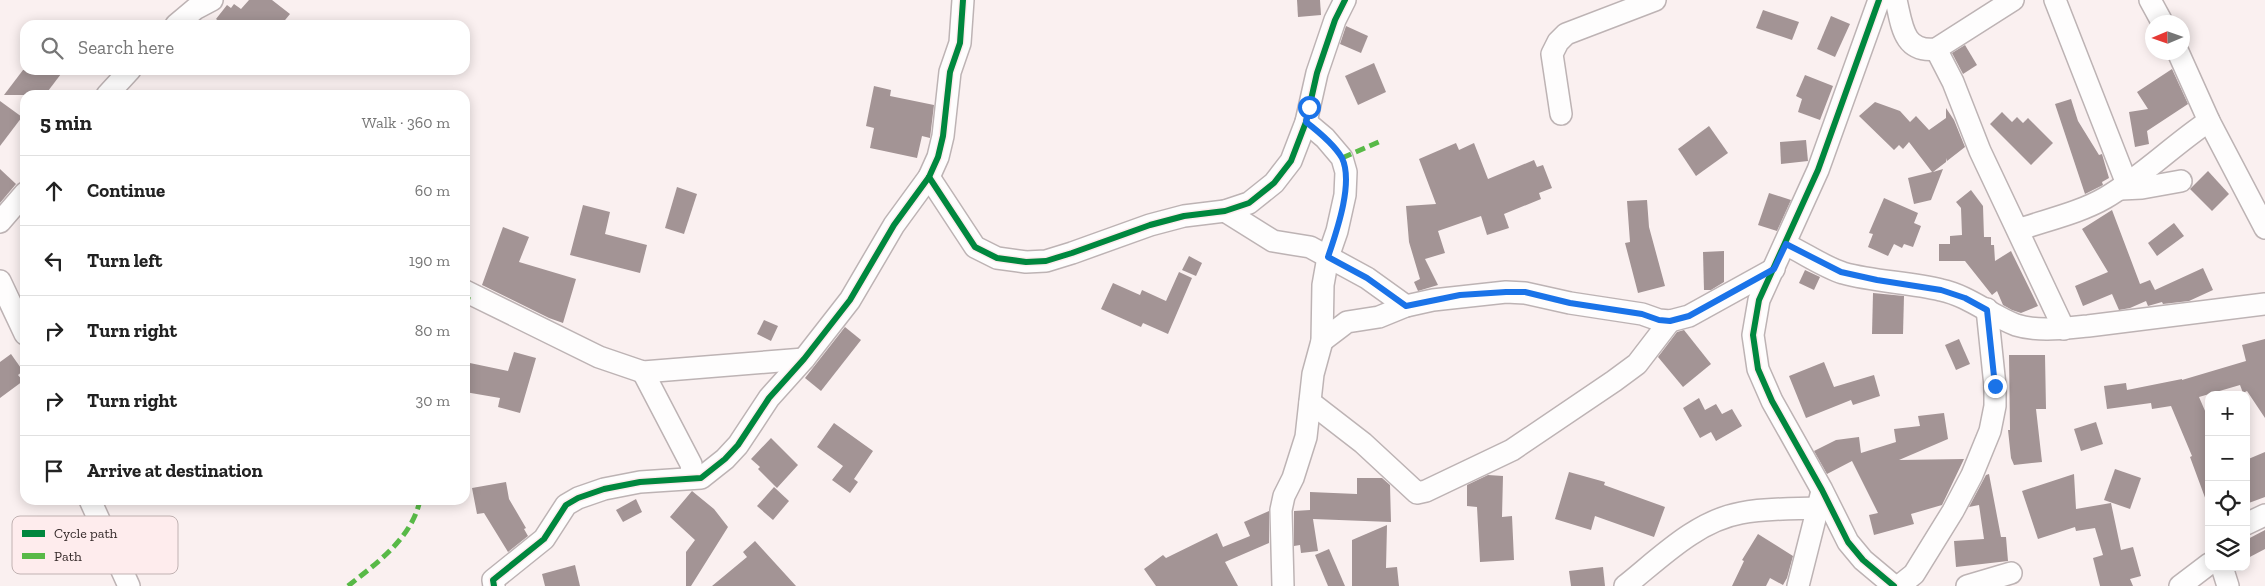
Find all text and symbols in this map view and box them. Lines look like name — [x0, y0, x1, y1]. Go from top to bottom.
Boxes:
north arrow — [2145, 15, 2190, 60]
search box — [20, 20, 470, 75]
icon: search — [38, 34, 66, 62]
text: Search here — [78, 36, 174, 59]
route start — [1298, 96, 1321, 119]
text: 5 min — [40, 110, 92, 135]
text: Walk · 360 m — [362, 113, 450, 132]
icon: ahead — [40, 177, 68, 205]
text: Continue — [87, 179, 165, 202]
text: 60 m — [415, 181, 450, 200]
icon: left — [40, 247, 68, 275]
text: Turn left — [87, 249, 162, 272]
text: 190 m — [409, 251, 450, 270]
icon: right — [40, 317, 68, 345]
text: Turn right — [87, 319, 177, 342]
text: 80 m — [415, 321, 450, 340]
route end — [1984, 375, 2007, 398]
icon: right — [40, 387, 68, 415]
text: Turn right — [87, 389, 177, 412]
text: 30 m — [416, 391, 450, 410]
map controls — [2205, 391, 2250, 571]
button: + — [2205, 391, 2250, 436]
button: − — [2205, 436, 2250, 481]
icon: arrive — [40, 457, 68, 485]
text: Arrive at destination — [87, 459, 263, 482]
button: locate — [2205, 481, 2250, 526]
legend — [12, 516, 178, 574]
text: Cycle path — [54, 525, 118, 542]
button: layers — [2205, 526, 2250, 571]
text: Path — [54, 548, 82, 565]

